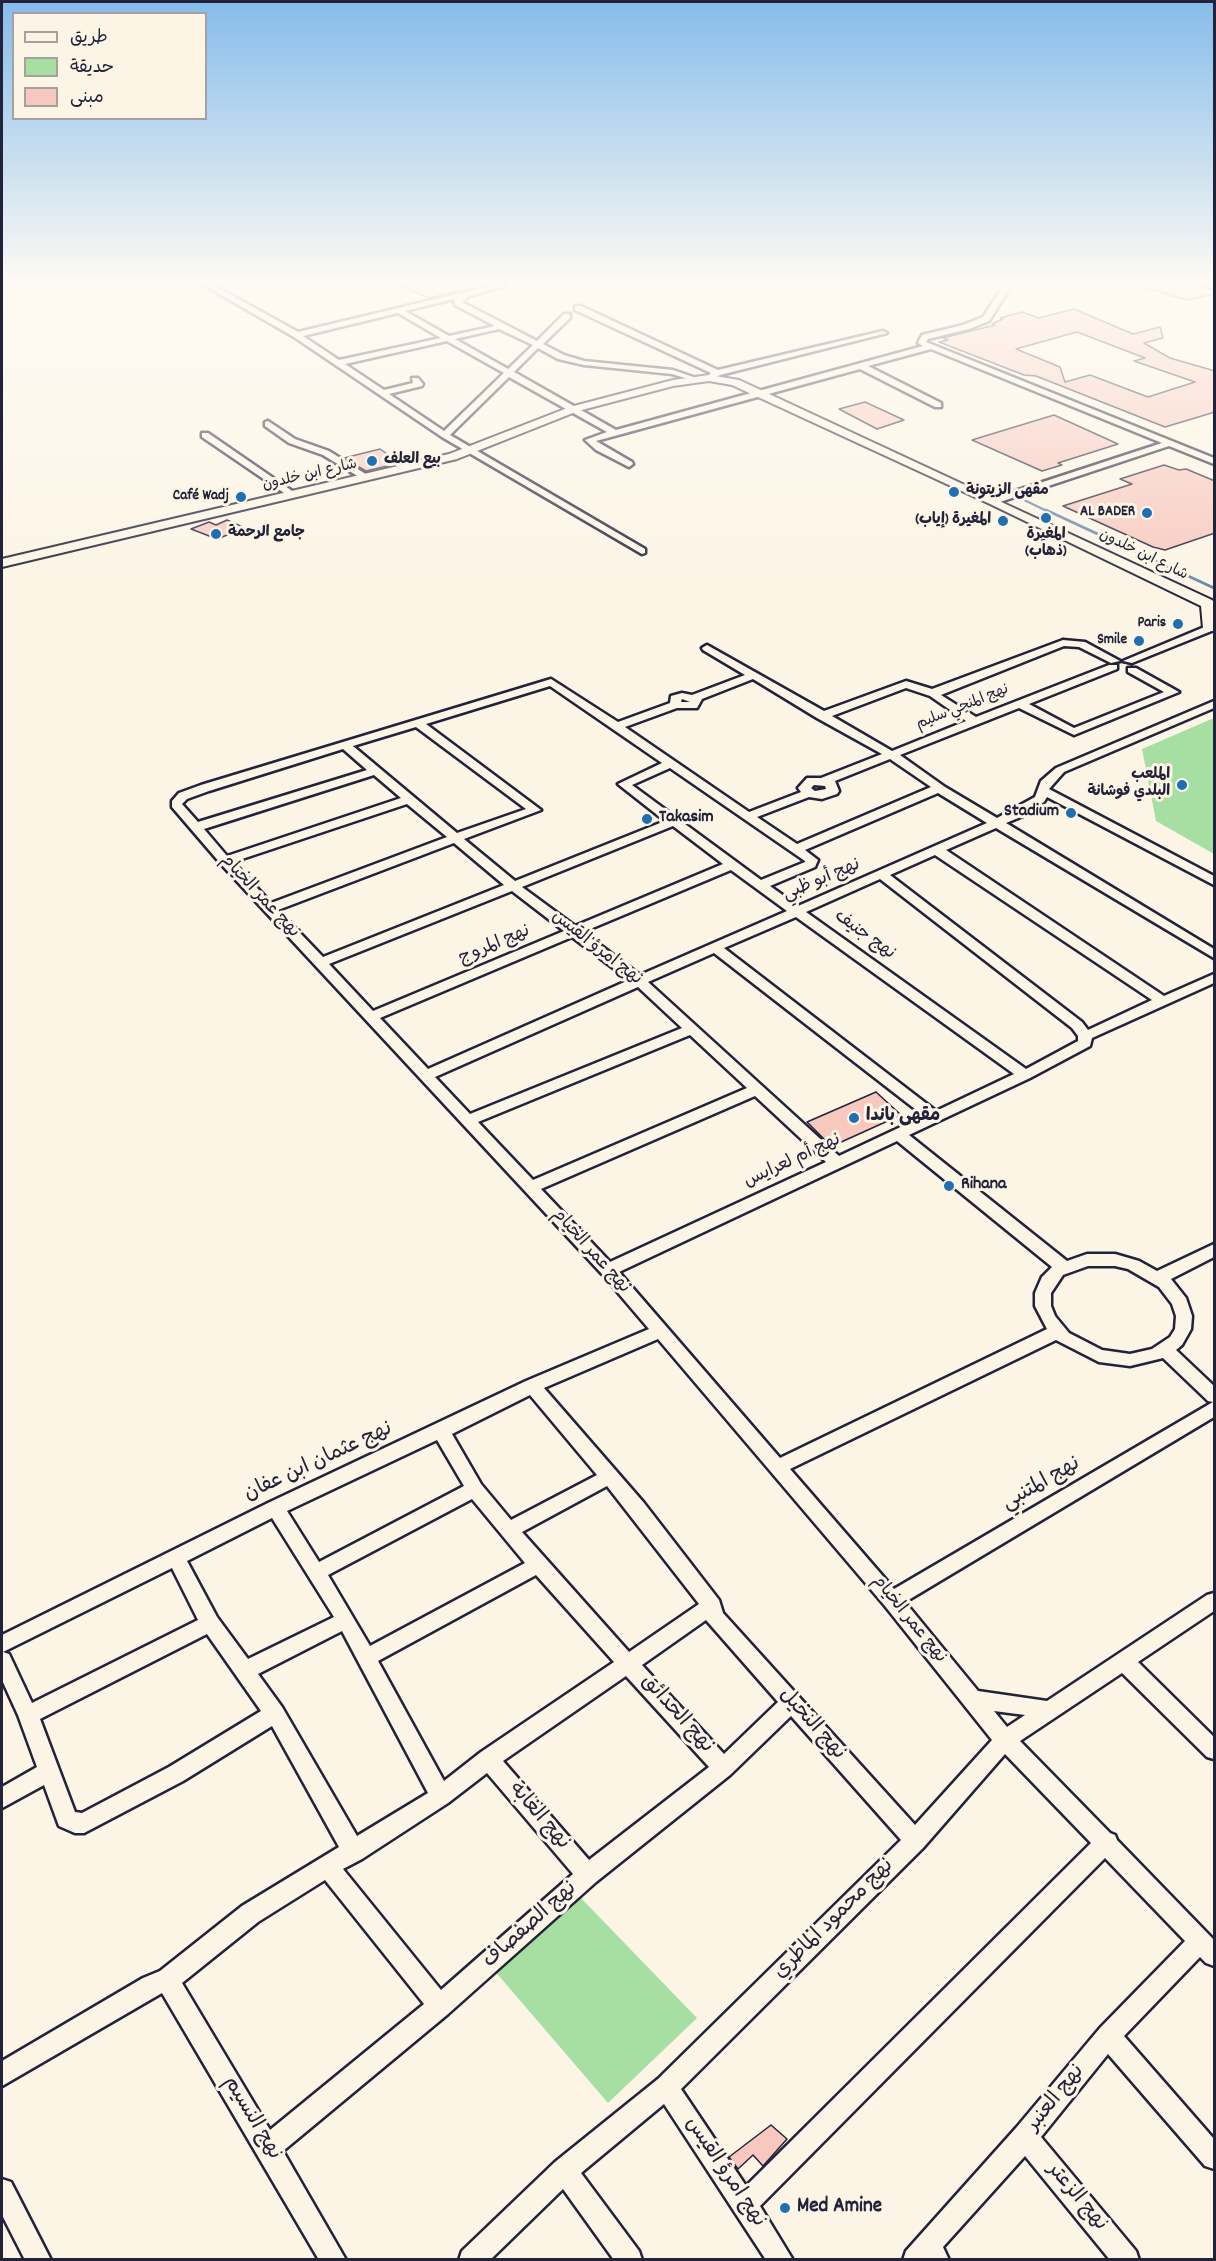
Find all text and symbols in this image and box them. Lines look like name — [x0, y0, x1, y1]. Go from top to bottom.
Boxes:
legend — [12, 12, 207, 120]
text: طريق — [70, 26, 108, 51]
text: حديقة — [70, 56, 114, 81]
text: مبنى — [70, 86, 104, 111]
place label: بيع العلف — [384, 452, 441, 470]
marker: بيع العلف — [365, 454, 379, 468]
street label: شارع ابن خلدون — [261, 456, 359, 496]
place label: مقهى الزيتونة — [966, 483, 1049, 501]
marker: مقهى الزيتونة — [947, 485, 961, 499]
place label: Café Wadj — [173, 488, 229, 506]
marker: Café Wadj — [234, 490, 248, 504]
place label: AL BADER — [1080, 504, 1135, 522]
marker: AL BADER — [1140, 506, 1154, 520]
marker: المغيرة (ذهاب) — [1039, 511, 1053, 525]
place label: المغيرة (إياب) — [915, 512, 991, 530]
marker: المغيرة (إياب) — [996, 514, 1010, 528]
place label: جامع الرحمة — [228, 525, 305, 543]
marker: جامع الرحمة — [209, 527, 223, 541]
place label: المغيرة (ذهاب) — [1025, 527, 1067, 562]
street label: شارع ابن خلدون — [1096, 527, 1190, 585]
place label: Paris — [1138, 615, 1166, 633]
marker: Paris — [1171, 617, 1185, 631]
place label: Smile — [1097, 632, 1127, 650]
marker: Smile — [1132, 634, 1146, 648]
street label: نهج المنجي سليم — [914, 681, 1012, 735]
place label: الملعب البلدي فوشانة — [1087, 767, 1170, 802]
marker: الملعب البلدي فوشانة — [1175, 778, 1189, 792]
place label: Stadium — [1004, 802, 1059, 824]
marker: Stadium — [1064, 806, 1078, 820]
place label: Takasim — [659, 808, 714, 830]
marker: Takasim — [640, 812, 654, 826]
street label: نهج عمر الخيام — [215, 851, 303, 943]
street label: نهج أبو ظبي — [780, 855, 864, 907]
street label: نهج امرؤ القيس — [546, 907, 646, 991]
street label: نهج جنيف — [829, 907, 899, 965]
street label: نهج المروج — [456, 921, 534, 971]
place label: مقهى باندا — [866, 1107, 940, 1129]
marker: مقهى باندا — [847, 1111, 861, 1125]
street label: نهج أم لعرايس — [741, 1130, 845, 1194]
place label: Rihana — [961, 1175, 1007, 1197]
marker: Rihana — [942, 1179, 956, 1193]
street label: نهج عمر الخيام — [546, 1205, 634, 1299]
street label: نهج عثمان ابن عفان — [241, 1418, 397, 1508]
street label: نهج المتنبي — [998, 1453, 1086, 1517]
street label: نهج عمر الخيام — [866, 1572, 950, 1668]
street label: نهج الحدائق — [634, 1670, 718, 1760]
street label: نهج النخيل — [772, 1684, 850, 1766]
street label: نهج الغابة — [502, 1778, 574, 1856]
street label: نهج محمود الماطري — [769, 1854, 901, 1986]
street label: نهج الصفصاف — [479, 1877, 583, 1975]
street label: نهج العنبر — [1023, 2061, 1091, 2137]
street label: نهج النسيم — [216, 2073, 286, 2165]
street label: نهج امرؤ القيس — [678, 2113, 770, 2233]
street label: نهج الزعتر — [1040, 2159, 1112, 2237]
place label: Med Amine — [797, 2195, 882, 2221]
marker: Med Amine — [778, 2201, 792, 2215]

